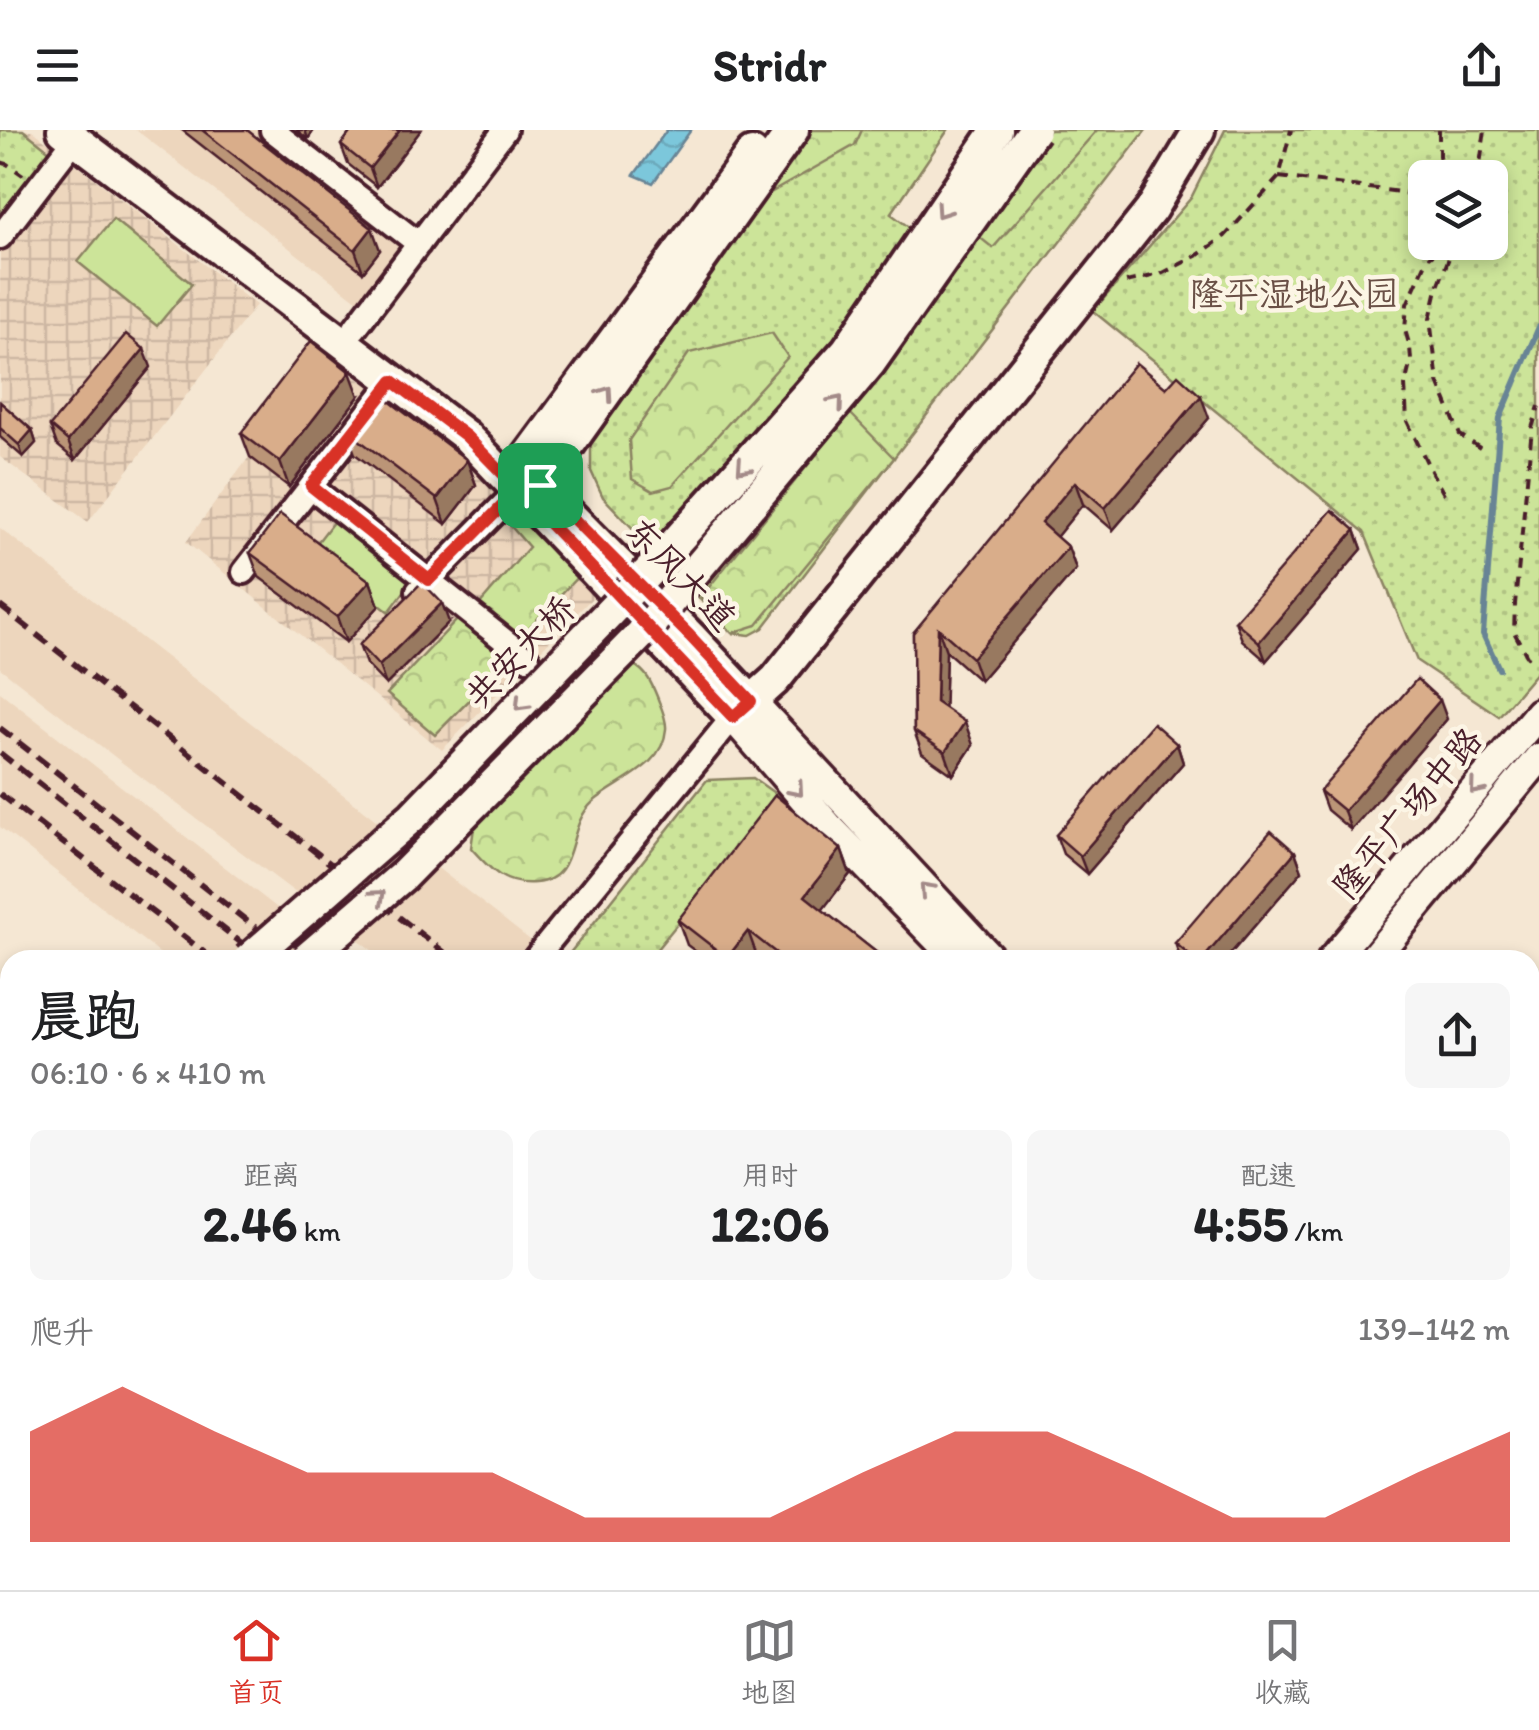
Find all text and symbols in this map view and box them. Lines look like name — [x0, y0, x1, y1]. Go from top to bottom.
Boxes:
icon: menu — [30, 38, 85, 93]
text: Stridr — [713, 38, 826, 92]
icon: share — [1454, 38, 1509, 93]
map controls — [1408, 160, 1508, 260]
button: layers — [1408, 160, 1508, 260]
one-way arrow — [936, 199, 954, 218]
park label: 隆平湿地公园 — [1189, 273, 1399, 315]
one-way arrow — [593, 386, 612, 405]
one-way arrow — [826, 395, 844, 413]
pin — [498, 443, 583, 528]
one-way arrow — [737, 455, 755, 474]
icon: arrive — [513, 458, 568, 513]
street label: 东风大道 — [617, 509, 745, 639]
street label: 共安大桥 — [456, 587, 584, 717]
one-way arrow — [515, 693, 533, 711]
street label: 隆平广场中路 — [1323, 719, 1491, 907]
one-way arrow — [1470, 777, 1488, 795]
one-way arrow — [786, 779, 804, 797]
one-way arrow — [919, 882, 937, 900]
one-way arrow — [367, 890, 386, 908]
text: 晨跑 — [30, 983, 140, 1049]
button: share — [1405, 983, 1510, 1088]
text: 06:10 · 6 × 410 m — [30, 1054, 266, 1092]
text: 距离 — [244, 1158, 300, 1192]
text: 用时 — [742, 1158, 798, 1192]
text: 配速 — [1240, 1158, 1296, 1192]
text: 2.46 — [202, 1193, 298, 1254]
text: 12:06 — [710, 1193, 829, 1254]
text: 4:55 — [1193, 1193, 1288, 1254]
text: km — [298, 1214, 341, 1248]
text: /km — [1288, 1214, 1343, 1248]
text: 139–142 m — [1358, 1310, 1510, 1348]
text: 爬升 — [30, 1313, 94, 1351]
tab: 首页 — [228, 1613, 285, 1710]
tab: 地图 — [741, 1613, 798, 1710]
tab: 收藏 — [1254, 1613, 1311, 1710]

